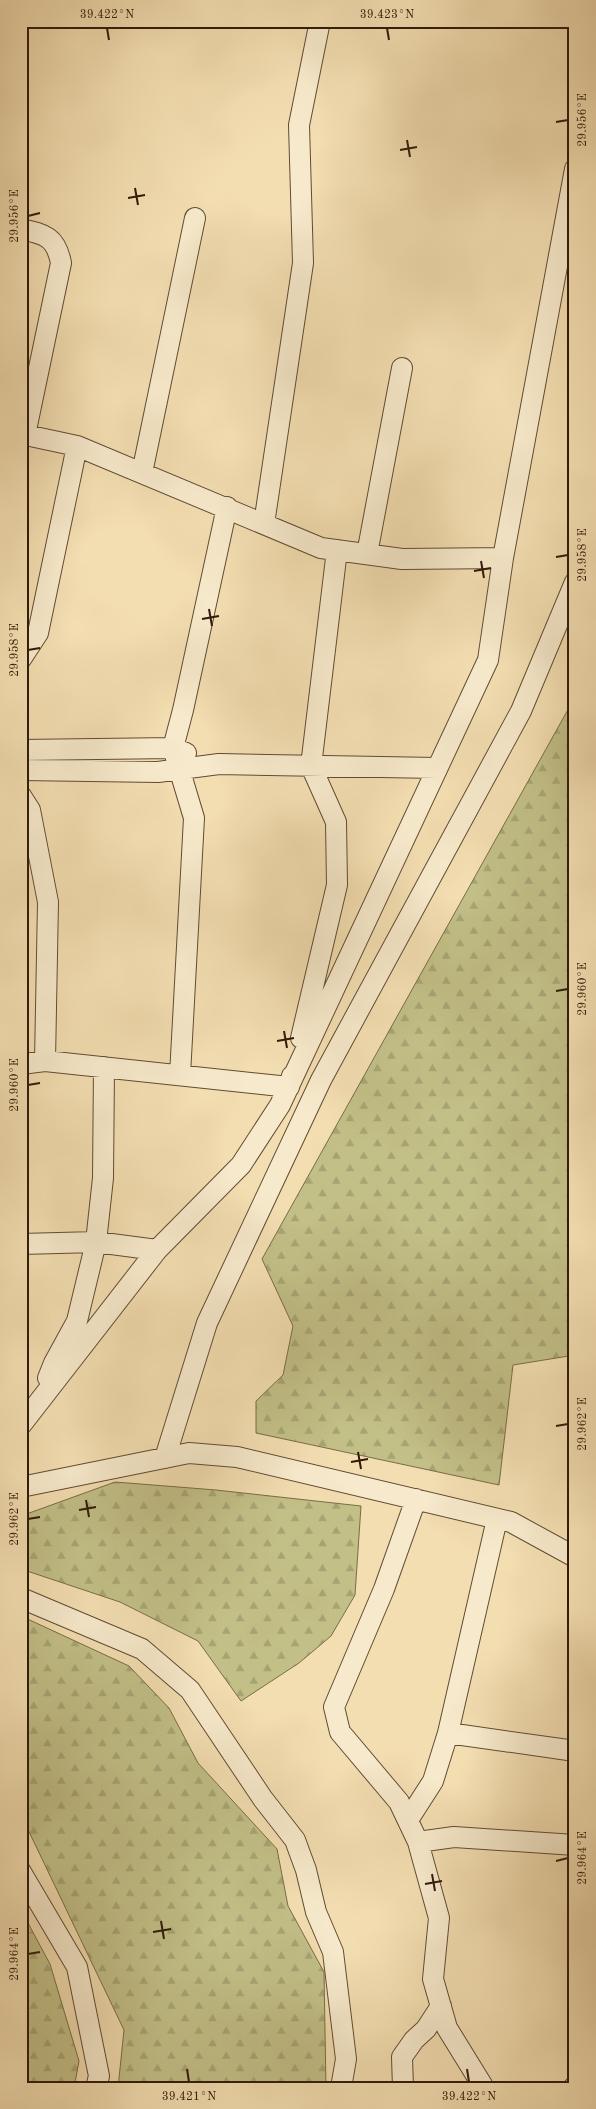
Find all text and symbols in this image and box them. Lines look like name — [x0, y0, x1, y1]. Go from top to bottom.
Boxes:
text: 39.422°N — [80, 9, 134, 21]
text: 39.423°N — [360, 9, 414, 21]
text: 29.956°E — [576, 93, 589, 147]
text: 29.956°E — [8, 189, 21, 243]
text: 29.958°E — [576, 528, 589, 582]
text: 29.958°E — [8, 623, 21, 677]
text: 29.960°E — [577, 962, 589, 1016]
text: 29.960°E — [9, 1058, 21, 1112]
text: 29.962°E — [577, 1397, 589, 1451]
text: 29.962°E — [9, 1492, 21, 1546]
text: 29.964°E — [577, 1831, 589, 1885]
text: 29.964°E — [9, 1927, 21, 1981]
text: 39.421°N — [162, 2091, 216, 2103]
text: 39.422°N — [442, 2091, 496, 2103]

